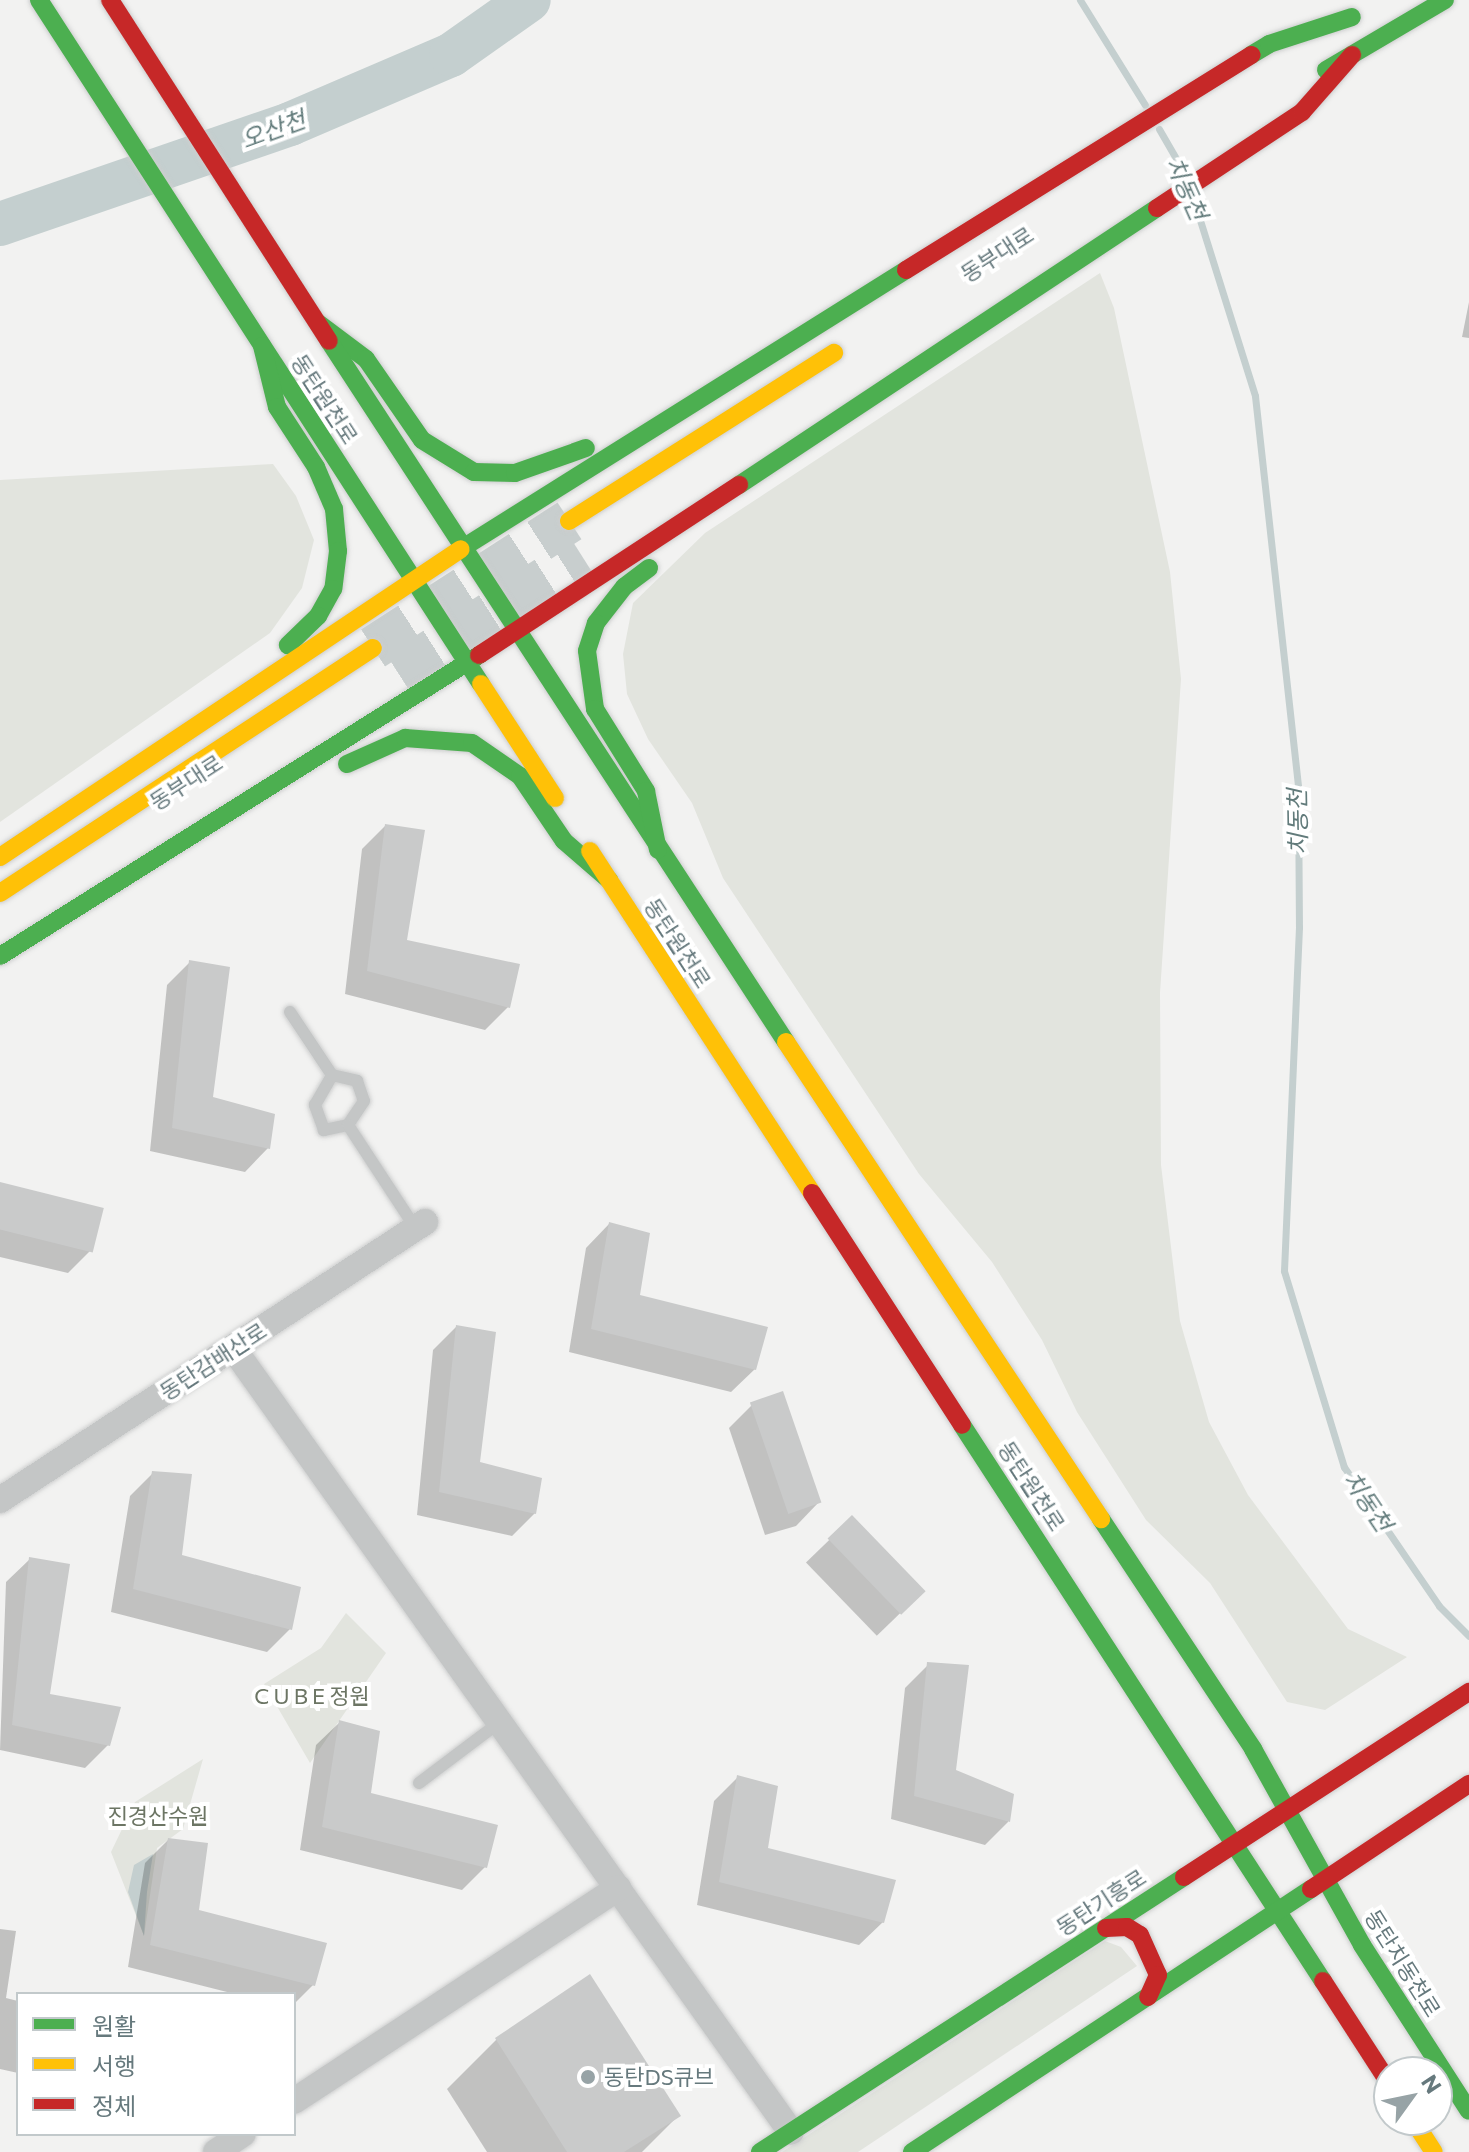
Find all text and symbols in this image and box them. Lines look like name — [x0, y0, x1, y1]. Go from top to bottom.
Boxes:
water label: 오산천 — [237, 104, 309, 154]
water label: 치동천 — [1160, 152, 1214, 224]
street label: 동부대로 — [956, 221, 1038, 287]
street label: 동탄원천로 — [286, 349, 364, 449]
street label: 동부대로 — [145, 749, 227, 815]
water label: 치동천 — [1282, 789, 1312, 855]
street label: 동탄원천로 — [639, 893, 717, 993]
street label: 동탄감배산로 — [155, 1317, 271, 1405]
street label: 동탄원천로 — [993, 1436, 1071, 1536]
water label: 치동천 — [1338, 1465, 1398, 1537]
park label: C U B E 정원 — [254, 1683, 370, 1709]
park label: 진경산수원 — [107, 1803, 209, 1829]
street label: 동탄기흥로 — [1051, 1863, 1151, 1941]
street label: 동탄치동천로 — [1360, 1905, 1446, 2021]
legend — [16, 1992, 296, 2136]
text: 원활 — [92, 2011, 136, 2040]
text: 서행 — [92, 2051, 136, 2080]
north arrow — [1373, 2056, 1453, 2136]
place label: 동탄DS큐브 — [604, 2064, 714, 2090]
marker: 동탄DS큐브 — [579, 2068, 597, 2086]
text: N — [1416, 2069, 1448, 2098]
text: 정체 — [92, 2091, 136, 2120]

